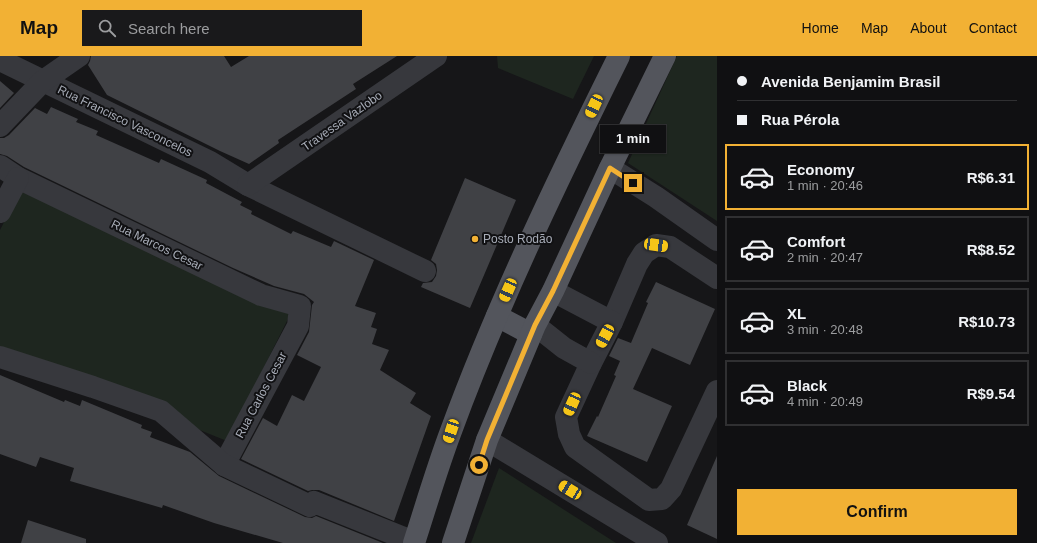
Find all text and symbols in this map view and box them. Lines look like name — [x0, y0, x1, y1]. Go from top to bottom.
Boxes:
search box — [82, 10, 362, 46]
text: Map — [20, 17, 58, 38]
icon: search — [96, 17, 118, 39]
text: Search here — [128, 20, 210, 37]
text: Home — [802, 20, 839, 36]
text: Map — [861, 20, 888, 36]
text: About — [910, 20, 947, 36]
text: Contact — [969, 20, 1017, 36]
text: Avenida Benjamim Brasil — [761, 73, 941, 90]
street label: Rua Francisco Vasconcelos — [55, 82, 195, 160]
street label: Travessa Vazlobo — [299, 88, 385, 154]
car — [583, 93, 605, 119]
text: Rua Pérola — [761, 111, 839, 128]
callout: 1 min — [600, 125, 666, 153]
text: 1 min — [616, 131, 650, 146]
icon: car — [739, 159, 775, 195]
text: Economy — [787, 161, 855, 178]
text: R$6.31 — [967, 169, 1015, 186]
route end — [624, 174, 642, 192]
text: 1 min · 20:46 — [787, 178, 863, 193]
street label: Rua Marcos Cesar — [109, 217, 205, 273]
icon: car — [739, 231, 775, 267]
place label: Posto Rodão — [483, 232, 553, 246]
text: Comfort — [787, 233, 845, 250]
marker: Posto Rodão — [470, 234, 480, 244]
car — [643, 237, 669, 253]
text: R$8.52 — [967, 241, 1015, 258]
text: 2 min · 20:47 — [787, 250, 863, 265]
car — [498, 277, 518, 303]
icon: car — [739, 303, 775, 339]
text: XL — [787, 305, 806, 322]
text: R$10.73 — [958, 313, 1015, 330]
text: 3 min · 20:48 — [787, 322, 863, 337]
car — [594, 323, 616, 349]
street label: Rua Carlos Cesar — [232, 350, 290, 440]
icon: car — [739, 375, 775, 411]
text: Black — [787, 377, 827, 394]
text: R$9.54 — [967, 385, 1015, 402]
car — [562, 391, 582, 417]
text: 4 min · 20:49 — [787, 394, 863, 409]
car — [442, 418, 460, 444]
route start — [470, 456, 488, 474]
car — [557, 479, 583, 501]
button: Confirm — [737, 489, 1017, 535]

